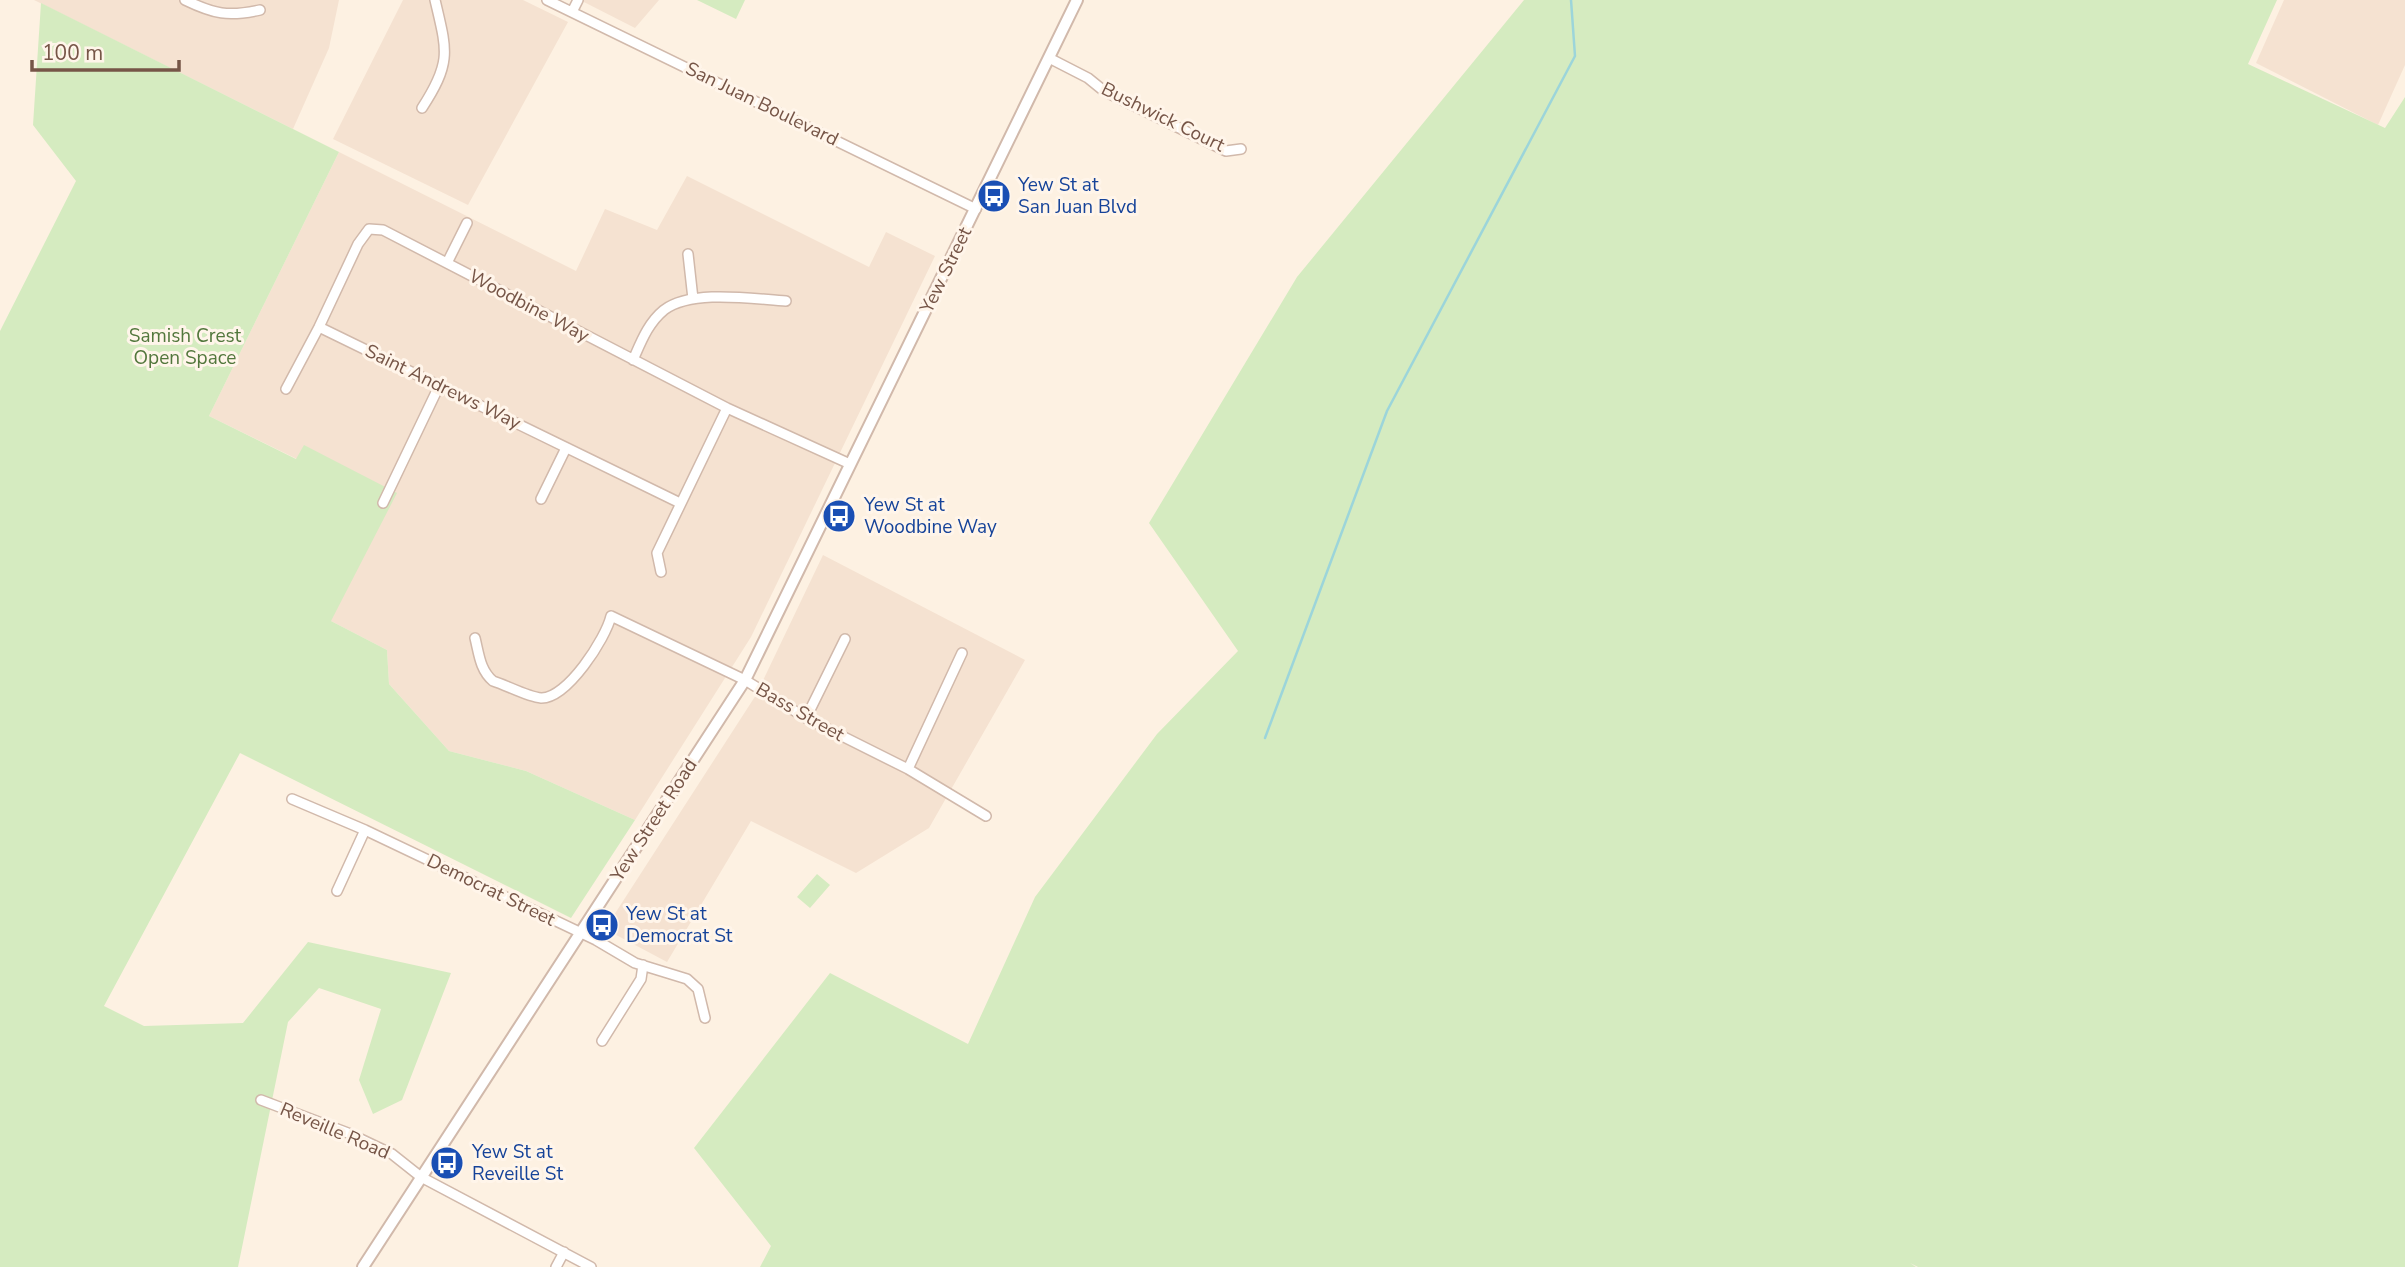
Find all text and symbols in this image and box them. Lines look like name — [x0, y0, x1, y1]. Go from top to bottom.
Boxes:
scale bar — [32, 28, 178, 72]
text: 100 m — [42, 39, 103, 67]
street label: San Juan Boulevard — [681, 56, 843, 152]
street label: Bushwick Court — [1097, 76, 1229, 158]
place label: Yew St at San Juan Blvd — [1017, 172, 1137, 220]
bus stop icon: Yew St at San Juan Blvd — [975, 177, 1013, 215]
street label: Yew Street — [914, 222, 978, 318]
street label: Woodbine Way — [464, 263, 594, 349]
park label: Samish Crest Open Space — [129, 323, 242, 371]
street label: Saint Andrews Way — [361, 338, 525, 436]
place label: Yew St at Woodbine Way — [863, 492, 997, 540]
bus stop icon: Yew St at Woodbine Way — [820, 497, 858, 535]
street label: Bass Street — [751, 676, 849, 748]
street label: Yew Street Road — [604, 754, 703, 887]
street label: Democrat Street — [422, 848, 560, 933]
place label: Yew St at Democrat St — [625, 901, 733, 949]
bus stop icon: Yew St at Democrat St — [583, 906, 621, 944]
street label: Reveille Road — [276, 1096, 394, 1166]
place label: Yew St at Reveille St — [471, 1139, 563, 1187]
bus stop icon: Yew St at Reveille St — [428, 1144, 466, 1182]

